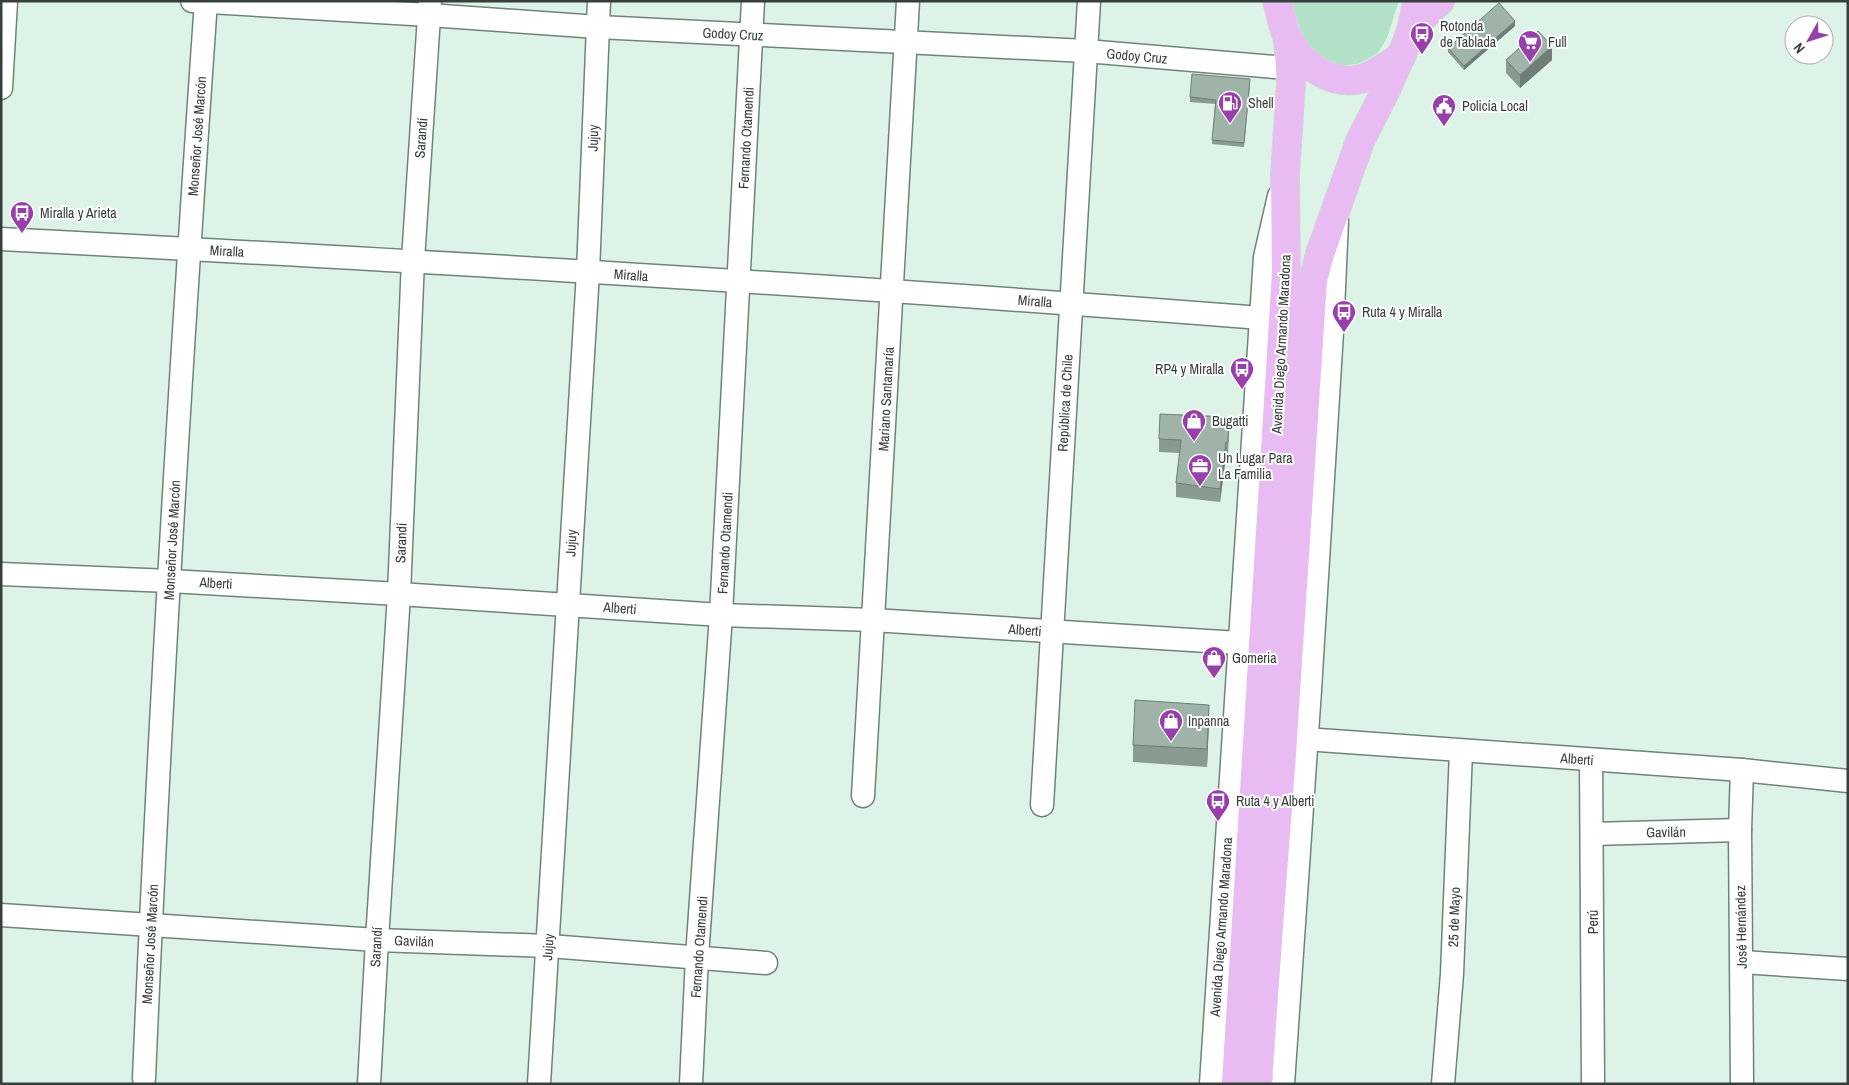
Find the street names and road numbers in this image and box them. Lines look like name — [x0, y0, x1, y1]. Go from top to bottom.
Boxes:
street label: Godoy Cruz — [702, 23, 764, 45]
street label: Godoy Cruz — [1106, 44, 1169, 68]
street label: Monseñor José Marcón — [184, 76, 210, 196]
street label: Fernando Otamendi — [734, 87, 758, 189]
street label: Sarandí — [411, 117, 431, 159]
street label: Jujuy — [584, 124, 602, 152]
street label: Miralla — [209, 241, 245, 261]
street label: Avenida Diego Armando Maradona — [1267, 253, 1295, 435]
street label: Miralla — [613, 265, 649, 285]
street label: Miralla — [1017, 291, 1053, 311]
street label: Mariano Santamaría — [874, 346, 898, 452]
street label: República de Chile — [1053, 354, 1077, 452]
street label: Monseñor José Marcón — [160, 480, 184, 600]
street label: Fernando Otamendi — [713, 492, 737, 594]
street label: Sarandí — [391, 522, 411, 563]
street label: Jujuy — [561, 529, 581, 557]
street label: Alberti — [198, 573, 233, 593]
street label: Alberti — [602, 598, 637, 618]
street label: Alberti — [1007, 620, 1042, 640]
street label: Alberti — [1559, 749, 1594, 769]
street label: Gavilán — [1646, 823, 1686, 841]
street label: Avenida Diego Armando Maradona — [1206, 836, 1236, 1018]
street label: Monseñor José Marcón — [138, 884, 162, 1004]
street label: José Hernández — [1731, 885, 1751, 969]
street label: 25 de Mayo — [1444, 887, 1464, 947]
street label: Fernando Otamendi — [686, 895, 712, 999]
street label: Perú — [1584, 910, 1602, 934]
street label: Sarandí — [366, 926, 386, 968]
street label: Gavilán — [394, 931, 434, 951]
street label: Jujuy — [538, 933, 558, 961]

